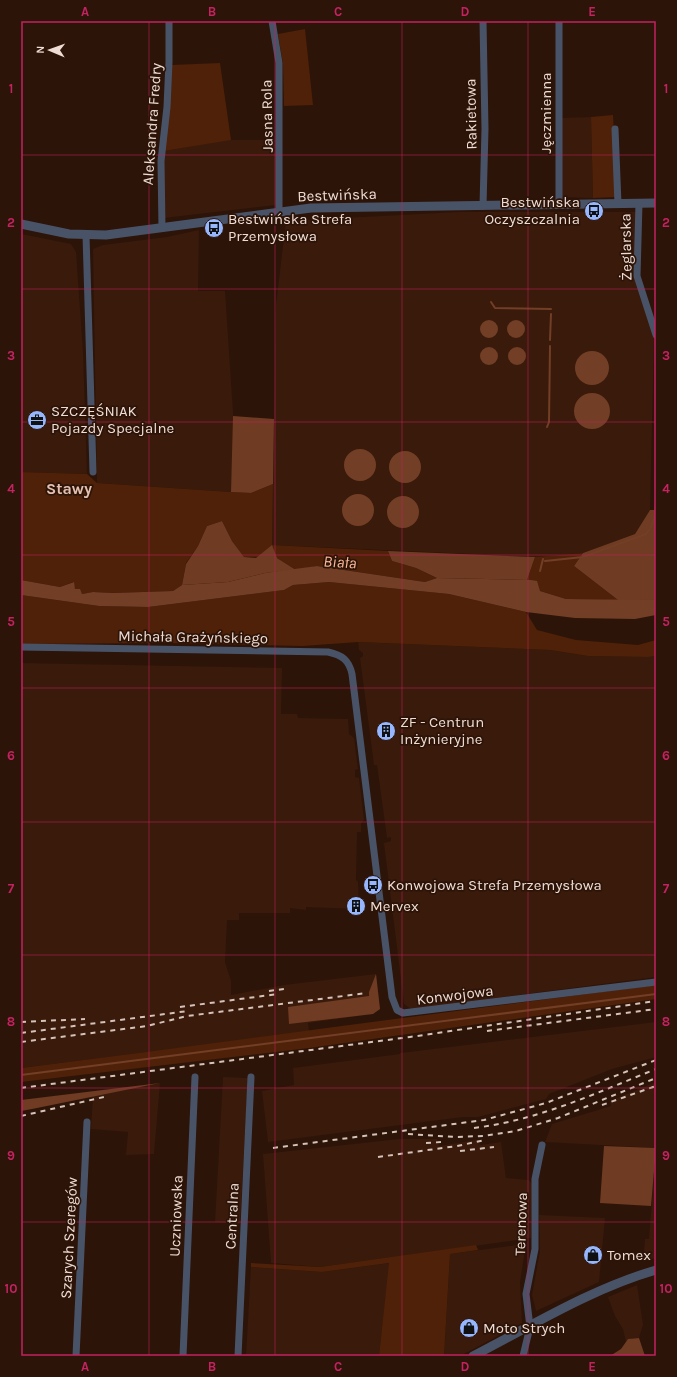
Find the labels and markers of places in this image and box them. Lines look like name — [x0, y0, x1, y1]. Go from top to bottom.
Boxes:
place label: Bestwińska Oczyszczalnia — [484, 193, 580, 228]
bus stop icon: Bestwińska Oczyszczalnia — [583, 200, 605, 222]
place label: Bestwińska Strefa Przemysłowa — [228, 210, 352, 245]
bus stop icon: Bestwińska Strefa Przemysłowa — [203, 217, 225, 239]
place label: SZCZĘŚNIAK Pojazdy Specjalne — [51, 402, 174, 437]
office icon: SZCZĘŚNIAK Pojazdy Specjalne — [26, 409, 48, 431]
place label: ZF - Centrun Inżynieryjne — [400, 713, 484, 748]
building icon: ZF - Centrun Inżynieryjne — [375, 720, 397, 742]
bus stop icon: Konwojowa Strefa Przemysłowa — [362, 874, 384, 896]
place label: Konwojowa Strefa Przemysłowa — [387, 876, 602, 894]
building icon: Mervex — [345, 895, 367, 917]
place label: Mervex — [370, 897, 419, 915]
shop icon: Tomex — [582, 1244, 604, 1266]
place label: Tomex — [607, 1246, 651, 1264]
shop icon: Moto Strych — [458, 1317, 480, 1339]
place label: Moto Strych — [483, 1319, 565, 1337]

